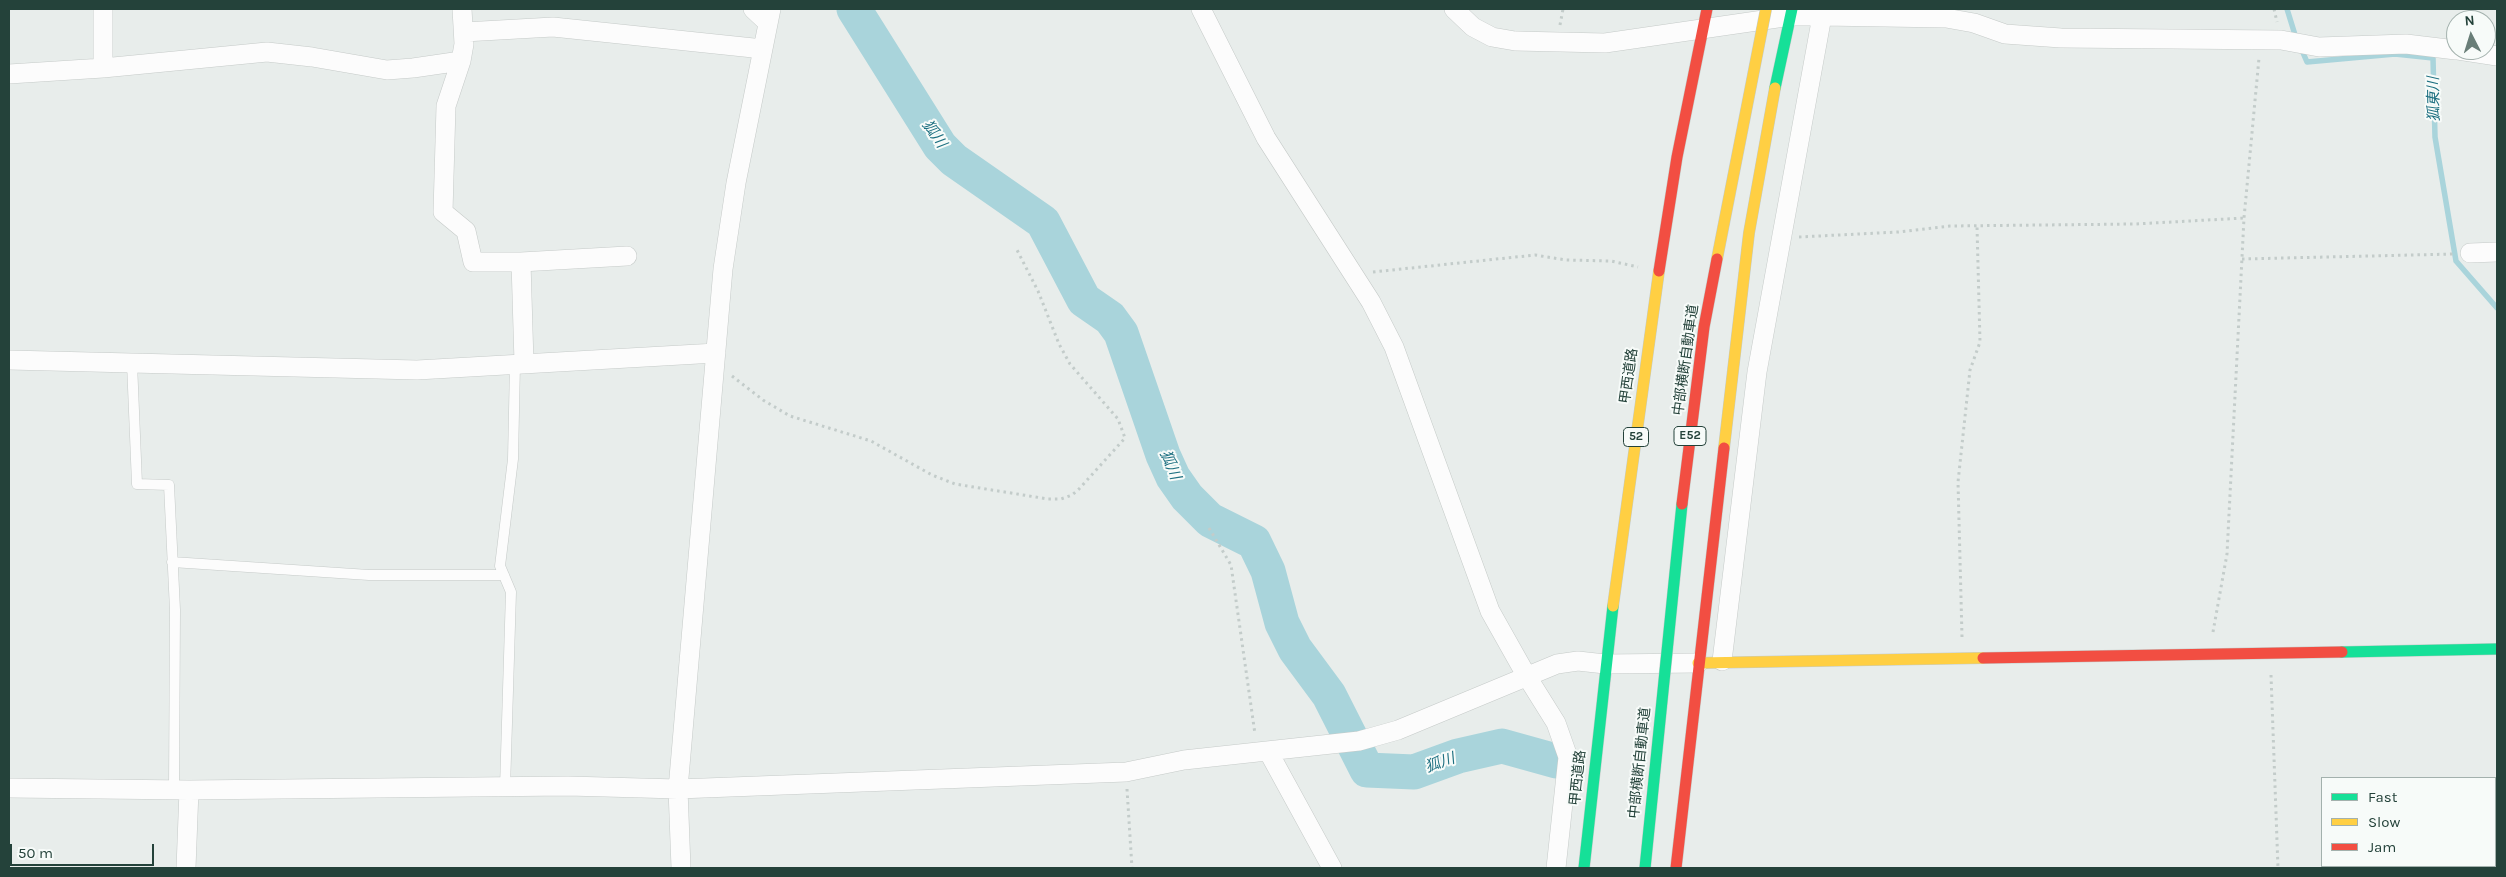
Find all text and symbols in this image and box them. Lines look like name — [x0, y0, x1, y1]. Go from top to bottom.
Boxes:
north arrow — [2446, 10, 2496, 60]
text: N — [2464, 12, 2475, 29]
water label: 狐東川 — [2425, 76, 2443, 122]
water label: 狐川 — [918, 117, 950, 151]
street label: 中部横断自動車道 — [1670, 303, 1702, 417]
street label: 甲西道路 — [1617, 347, 1641, 405]
road number: E52 — [1674, 426, 1706, 446]
road number: 52 — [1624, 428, 1648, 447]
water label: 狐川 — [1156, 448, 1184, 482]
street label: 中部横断自動車道 — [1626, 706, 1654, 820]
street label: 甲西道路 — [1567, 749, 1589, 807]
water label: 狐川 — [1423, 750, 1457, 776]
legend — [2321, 777, 2496, 867]
text: Fast — [2368, 788, 2397, 806]
text: Slow — [2368, 813, 2400, 831]
scale bar — [12, 834, 156, 866]
text: Jam — [2368, 838, 2396, 856]
text: 50 m — [18, 844, 53, 862]

